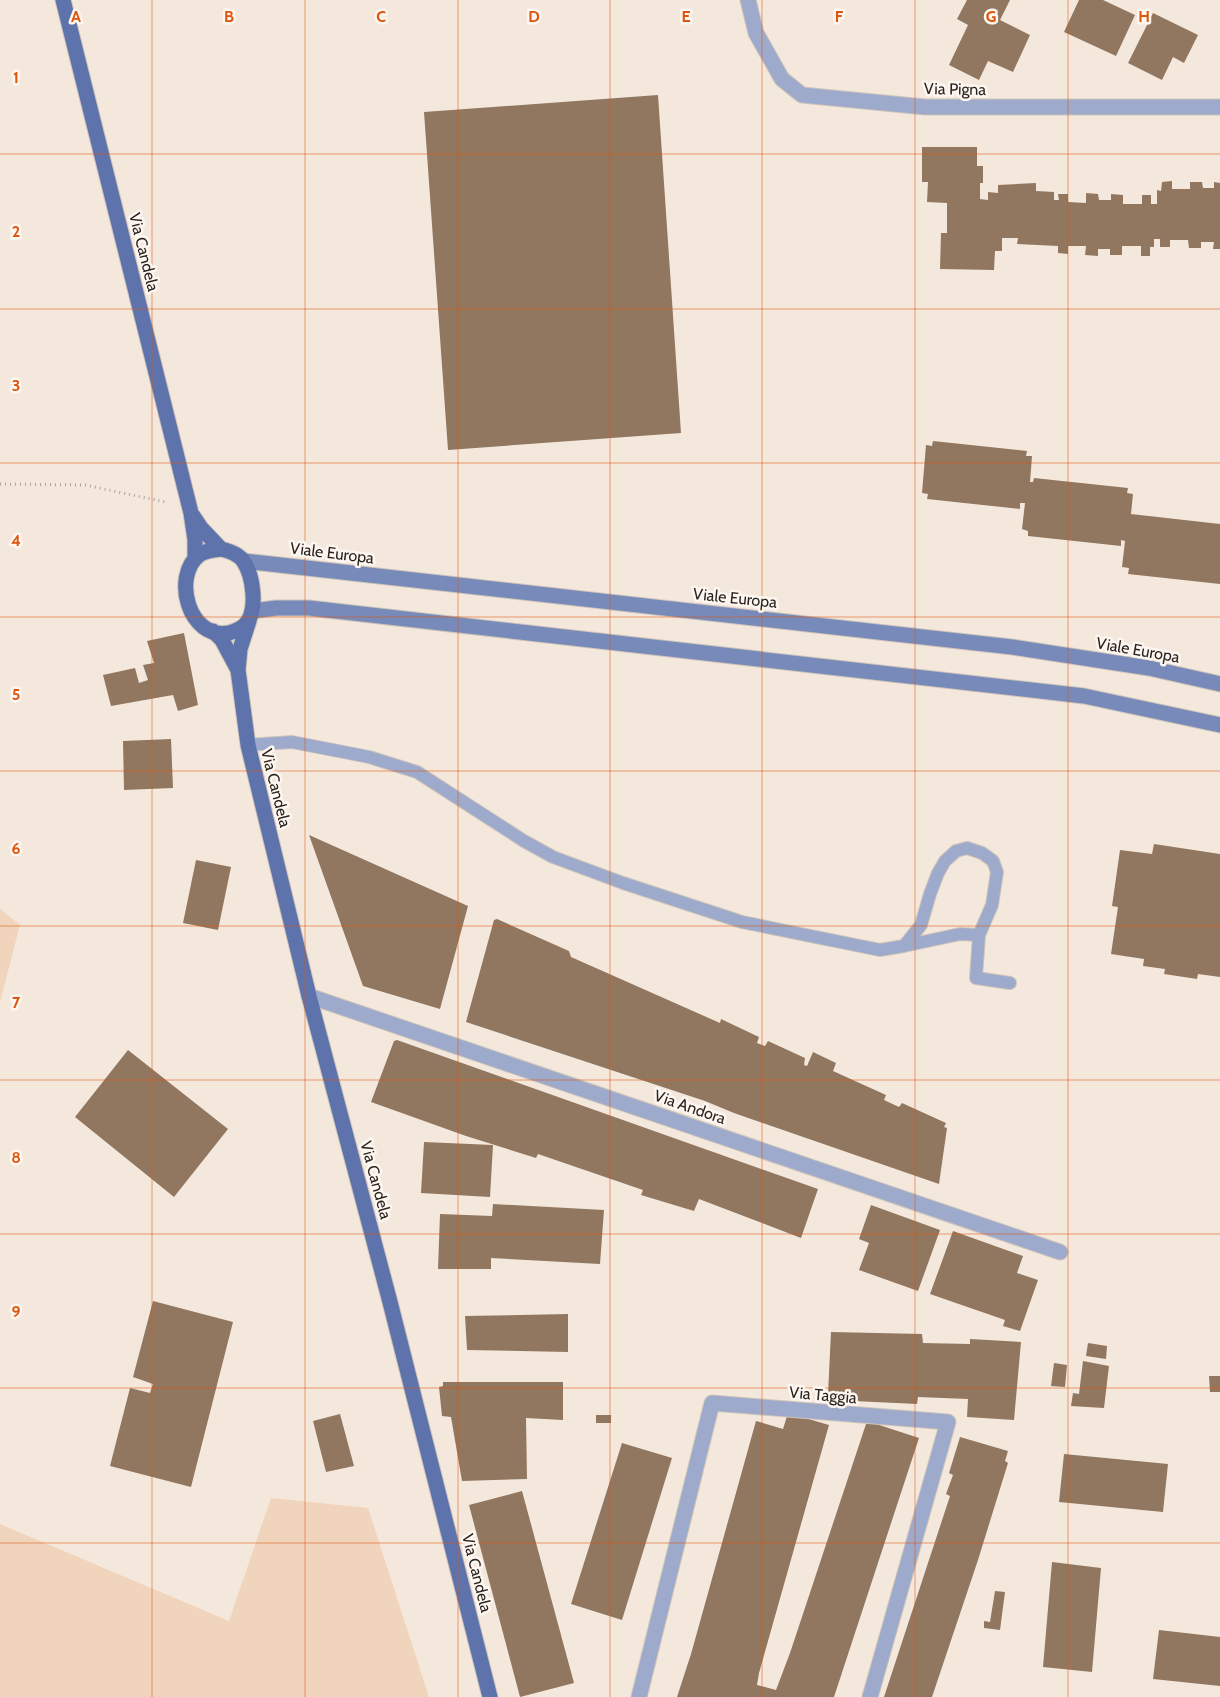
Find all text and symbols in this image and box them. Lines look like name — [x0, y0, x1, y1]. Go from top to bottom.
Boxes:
text: A — [71, 7, 81, 26]
text: B — [224, 7, 234, 26]
text: C — [376, 7, 386, 26]
text: D — [528, 7, 540, 26]
text: E — [681, 7, 691, 26]
text: F — [835, 7, 844, 26]
text: G — [986, 7, 996, 26]
text: H — [1138, 7, 1150, 26]
text: 1 — [13, 68, 19, 87]
street label: Via Pigna — [924, 79, 987, 99]
street label: Via Candela — [125, 211, 163, 293]
text: 2 — [12, 222, 20, 241]
text: 3 — [12, 376, 20, 395]
text: 4 — [11, 531, 21, 550]
street label: Viale Europa — [289, 538, 375, 568]
street label: Viale Europa — [692, 584, 778, 612]
street label: Viale Europa — [1095, 633, 1181, 667]
text: 5 — [12, 685, 20, 704]
street label: Via Candela — [257, 747, 295, 829]
text: 6 — [12, 839, 21, 858]
text: 7 — [12, 993, 21, 1012]
street label: Via Andora — [652, 1086, 728, 1128]
street label: Via Candela — [356, 1139, 396, 1221]
text: 8 — [11, 1148, 21, 1167]
text: 9 — [12, 1302, 21, 1321]
street label: Via Taggia — [788, 1383, 858, 1407]
street label: Via Candela — [458, 1532, 496, 1614]

